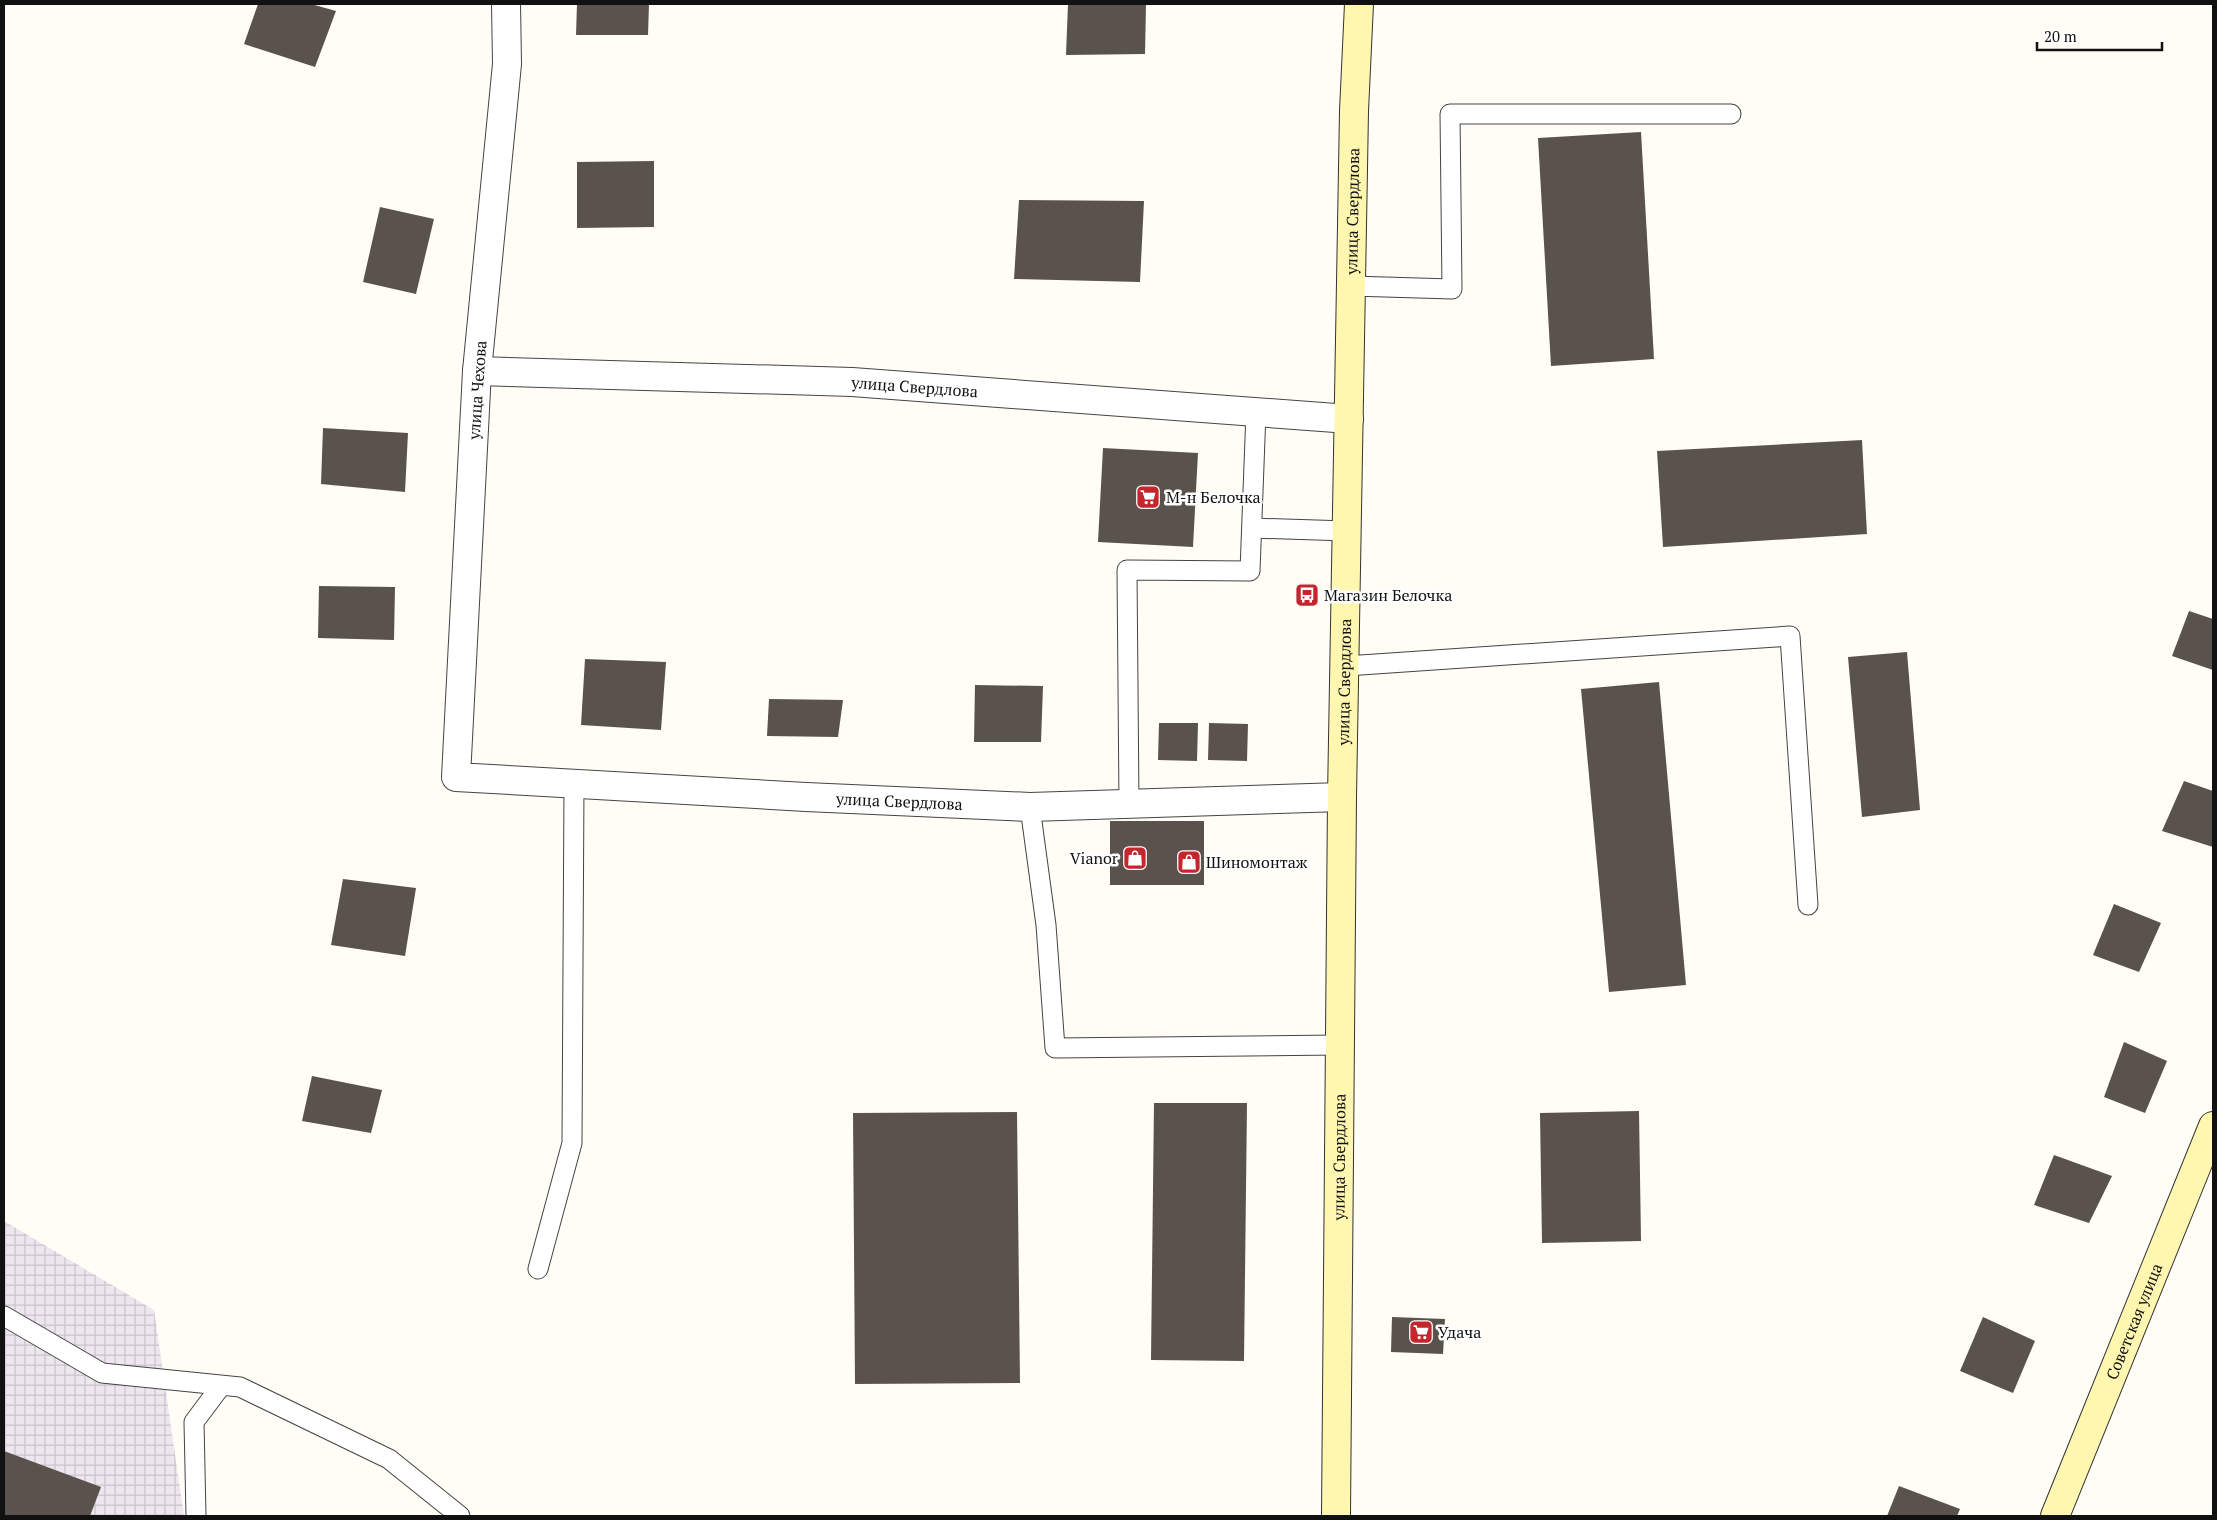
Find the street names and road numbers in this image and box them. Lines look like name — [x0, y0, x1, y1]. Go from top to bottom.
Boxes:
street label: улица Свердлова — [1340, 148, 1364, 276]
street label: улица Чехова — [462, 340, 491, 441]
street label: улица Свердлова — [850, 371, 979, 402]
street label: улица Свердлова — [1332, 618, 1356, 747]
street label: улица Свердлова — [834, 787, 963, 815]
street label: улица Свердлова — [1327, 1093, 1351, 1222]
street label: Советская улица — [2100, 1260, 2167, 1383]

